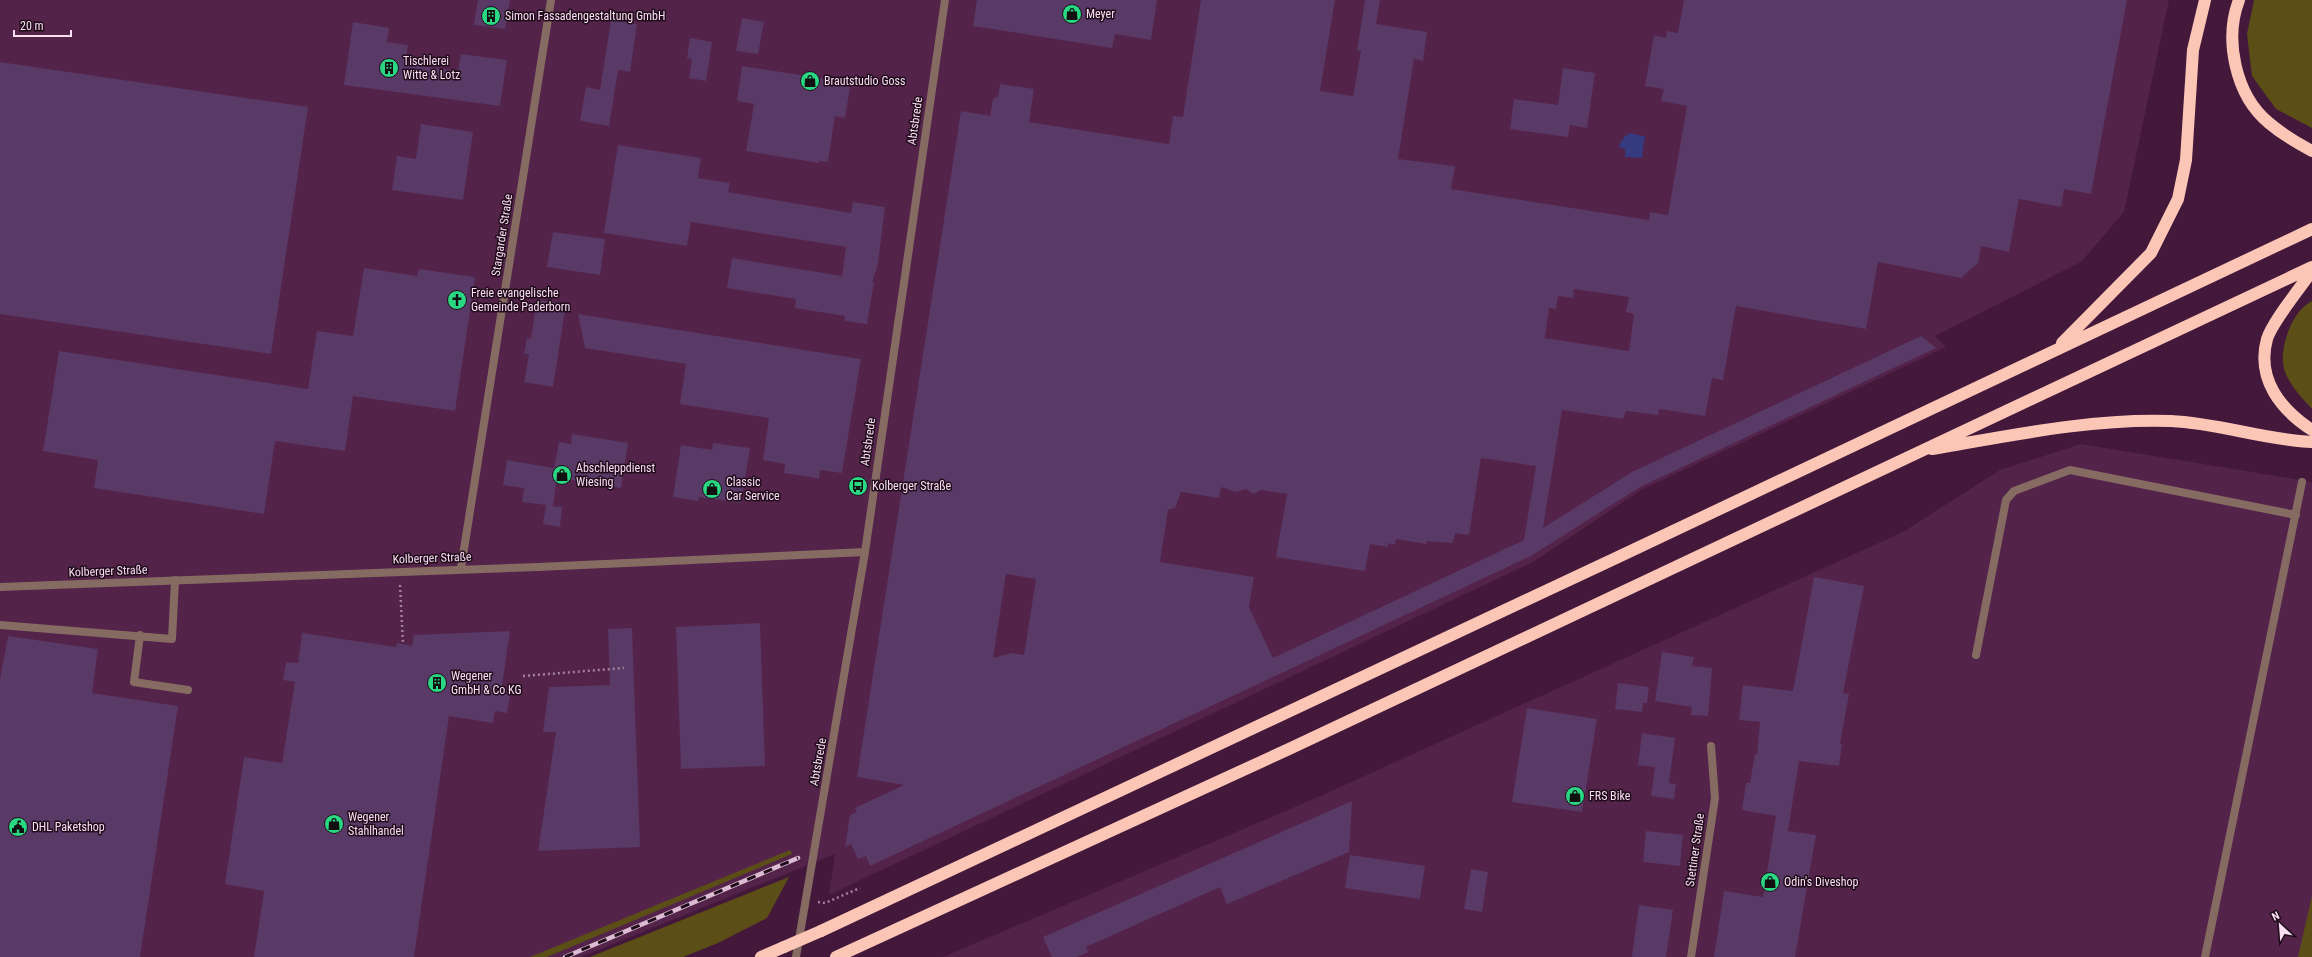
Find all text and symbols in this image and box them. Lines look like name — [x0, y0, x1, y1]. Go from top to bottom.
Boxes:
shop icon: Meyer — [1061, 3, 1083, 25]
building icon: Simon Fassadengestaltung GmbH — [480, 5, 502, 27]
place label: Meyer — [1086, 7, 1115, 21]
place label: Simon Fassadengestaltung GmbH — [505, 9, 665, 23]
scale bar — [14, 12, 71, 38]
text: 20 m — [20, 19, 44, 33]
place label: Tischlerei Witte & Lotz — [403, 54, 460, 82]
building icon: Tischlerei Witte & Lotz — [378, 57, 400, 79]
shop icon: Brautstudio Goss — [799, 70, 821, 92]
place label: Brautstudio Goss — [824, 74, 905, 88]
street label: Abtsbrede — [905, 96, 925, 146]
street label: Stargarder Straße — [489, 193, 515, 277]
place label: Freie evangelische Gemeinde Paderborn — [471, 286, 570, 314]
church icon: Freie evangelische Gemeinde Paderborn — [446, 289, 468, 311]
street label: Abtsbrede — [858, 417, 878, 467]
place label: Abschleppdienst Wiesing — [576, 461, 655, 489]
shop icon: Abschleppdienst Wiesing — [551, 464, 573, 486]
place label: Classic Car Service — [726, 475, 780, 503]
bus stop icon: Kolberger Straße — [847, 475, 869, 497]
shop icon: Classic Car Service — [701, 478, 723, 500]
place label: Kolberger Straße — [872, 479, 951, 493]
street label: Kolberger Straße — [392, 550, 472, 566]
street label: Kolberger Straße — [68, 563, 148, 579]
place label: Wegener GmbH & Co KG — [451, 669, 522, 697]
building icon: Wegener GmbH & Co KG — [426, 672, 448, 694]
street label: Abtsbrede — [807, 737, 829, 787]
shop icon: FRS Bike — [1564, 785, 1586, 807]
place label: FRS Bike — [1589, 789, 1631, 803]
place label: Wegener Stahlhandel — [348, 810, 404, 838]
street label: Stettiner Straße — [1683, 812, 1707, 888]
shop icon: Wegener Stahlhandel — [323, 813, 345, 835]
public building icon: DHL Paketshop — [7, 816, 29, 838]
place label: DHL Paketshop — [32, 820, 105, 834]
shop icon: Odin's Diveshop — [1759, 871, 1781, 893]
place label: Odin's Diveshop — [1784, 875, 1859, 889]
north arrow — [2260, 905, 2300, 945]
text: N — [2270, 909, 2282, 924]

